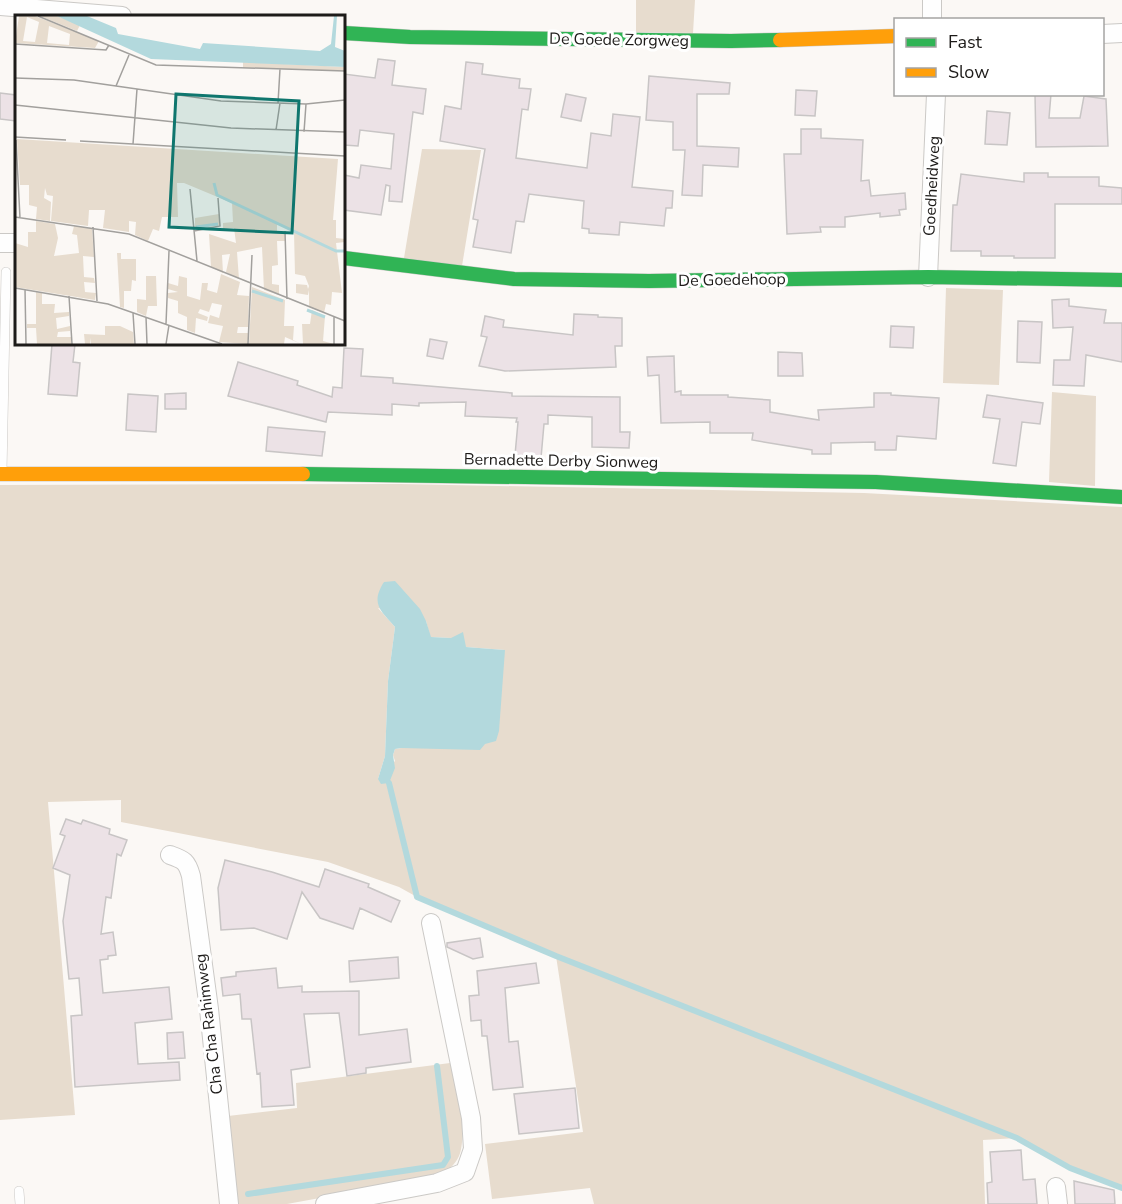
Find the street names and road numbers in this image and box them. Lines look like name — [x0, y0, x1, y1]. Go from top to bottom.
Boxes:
street label: De Goede Zorgweg — [549, 28, 689, 52]
street label: Goedheidweg — [918, 135, 946, 237]
street label: De Goedehoop — [678, 268, 786, 292]
street label: Bernadette Derby Sionweg — [464, 448, 658, 474]
street label: Cha Cha Rahimweg — [189, 952, 229, 1096]

